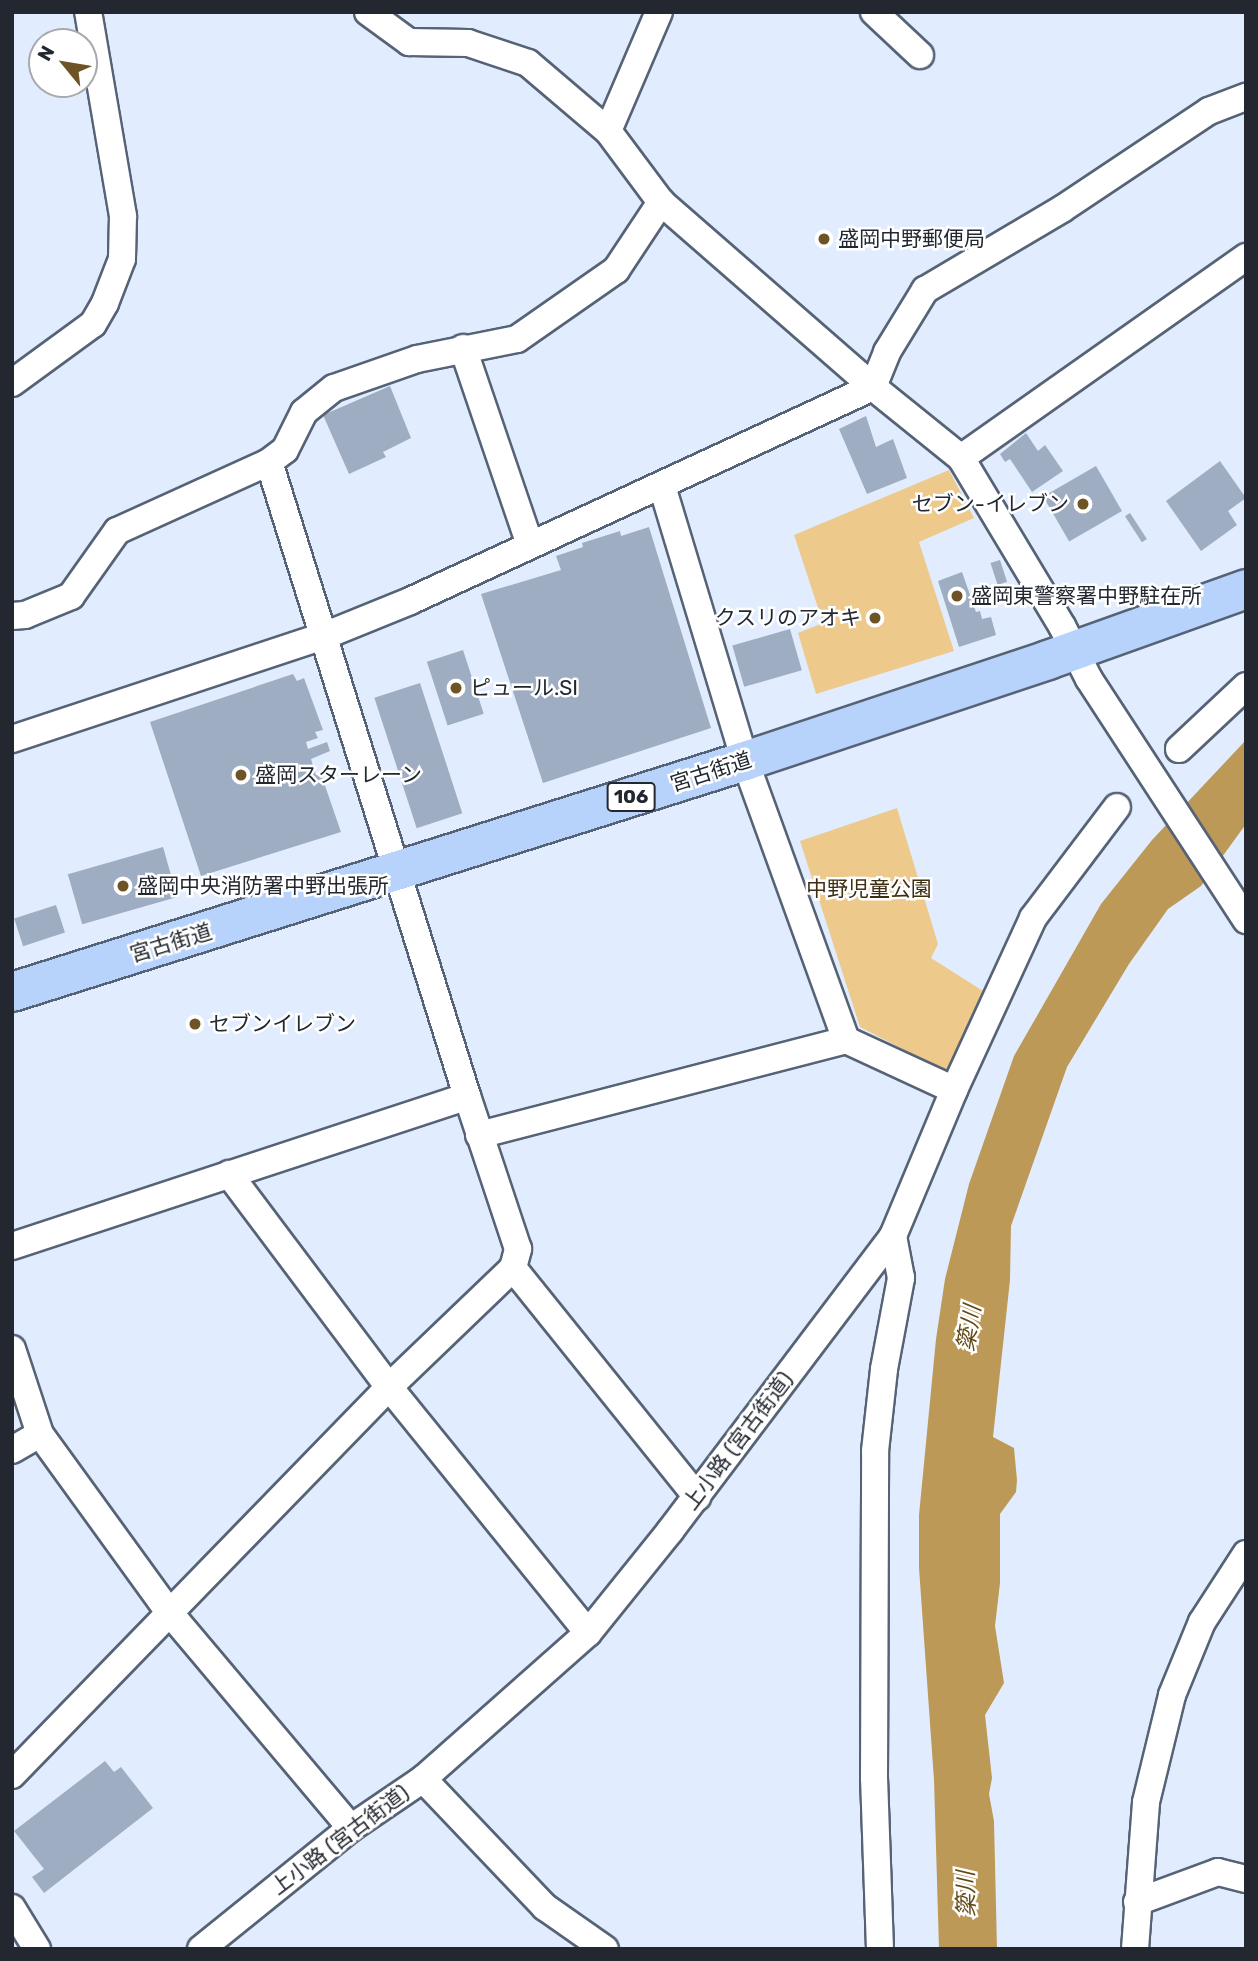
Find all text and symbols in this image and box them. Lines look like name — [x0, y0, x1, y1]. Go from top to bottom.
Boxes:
north arrow — [28, 28, 98, 98]
text: N — [33, 42, 59, 65]
place label: 盛岡中野郵便局 — [838, 226, 985, 252]
marker: 盛岡中野郵便局 — [816, 231, 832, 247]
place label: セブン-イレブン — [912, 491, 1069, 517]
marker: セブン-イレブン — [1075, 496, 1091, 512]
place label: 盛岡東警察署中野駐在所 — [971, 583, 1202, 609]
marker: 盛岡東警察署中野駐在所 — [949, 588, 965, 604]
place label: クスリのアオキ — [714, 605, 861, 631]
marker: クスリのアオキ — [867, 610, 883, 626]
place label: ピュール.SI — [470, 675, 578, 701]
marker: ピュール.SI — [448, 680, 464, 696]
street label: 宮古街道 — [667, 747, 755, 797]
place label: 盛岡スターレーン — [255, 762, 423, 788]
marker: 盛岡スターレーン — [233, 767, 249, 783]
road number: 106 — [606, 782, 656, 812]
place label: 盛岡中央消防署中野出張所 — [137, 873, 389, 899]
park label: 中野児童公園 — [806, 876, 932, 902]
marker: 盛岡中央消防署中野出張所 — [115, 878, 131, 894]
street label: 宮古街道 — [127, 919, 215, 967]
place label: セブンイレブン — [209, 1011, 356, 1037]
marker: セブンイレブン — [187, 1016, 203, 1032]
water label: 簗川 — [952, 1303, 986, 1353]
street label: 上小路 (宮古街道) — [678, 1367, 798, 1515]
street label: 上小路 (宮古街道) — [266, 1780, 414, 1900]
water label: 簗川 — [952, 1871, 980, 1917]

